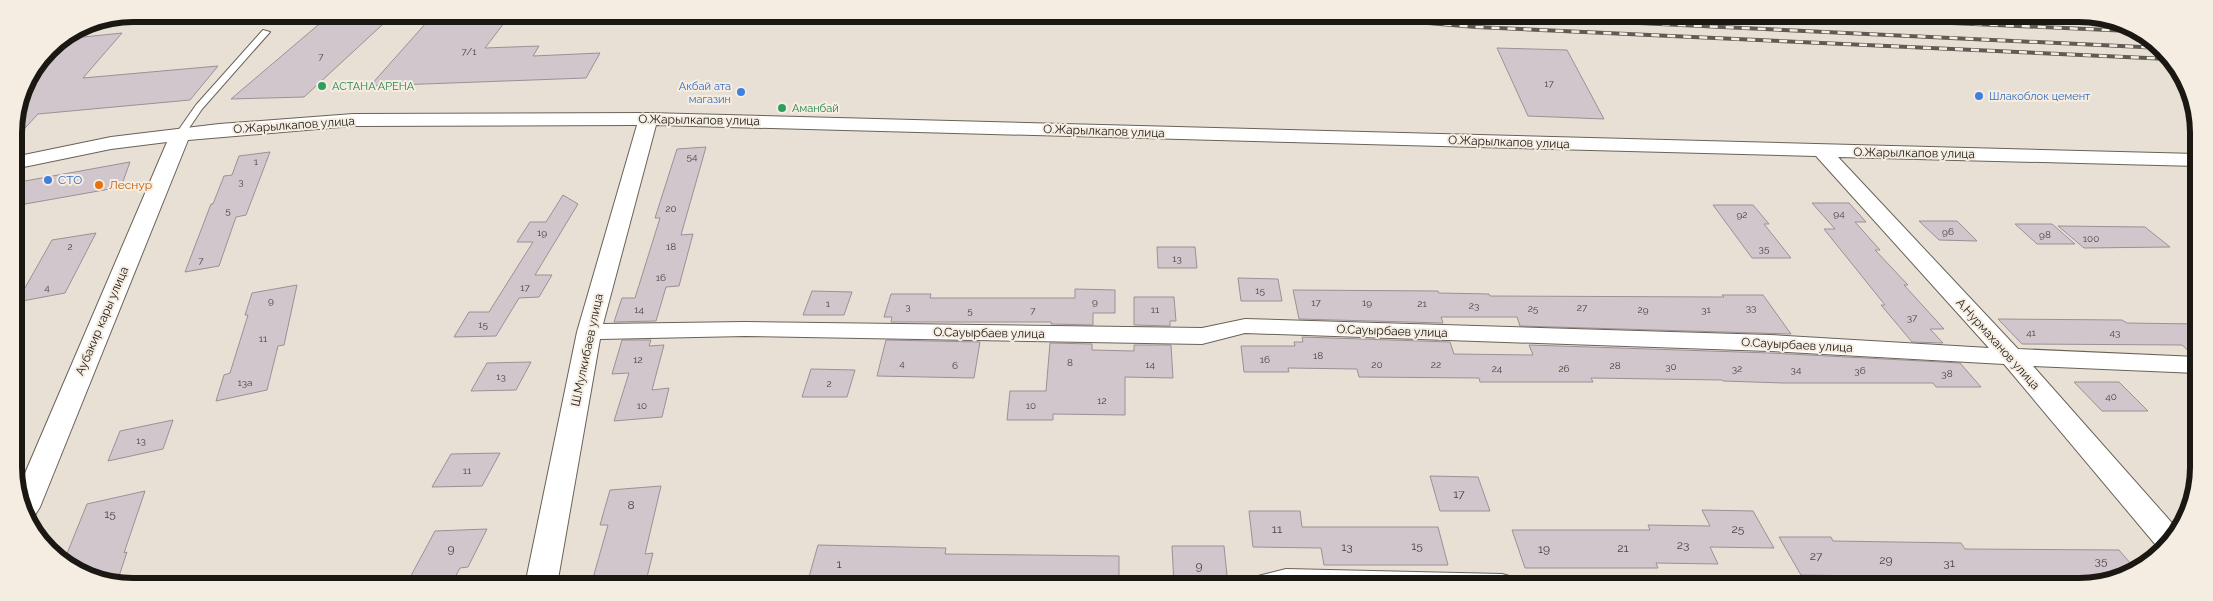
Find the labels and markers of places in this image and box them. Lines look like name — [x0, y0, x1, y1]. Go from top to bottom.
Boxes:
marker: АСТАНА АРЕНА — [316, 80, 328, 92]
place label: АСТАНА АРЕНА — [332, 80, 415, 93]
place label: Акбай ата магазин — [679, 80, 731, 106]
marker: Акбай ата магазин — [735, 86, 747, 98]
marker: Шлакоблок цемент — [1973, 90, 1985, 102]
place label: Шлакоблок цемент — [1989, 90, 2091, 103]
marker: Аманбай — [776, 102, 788, 114]
place label: Аманбай — [792, 102, 839, 115]
place label: СТО — [58, 173, 82, 187]
marker: СТО — [42, 174, 54, 186]
place label: Леснур — [109, 178, 152, 192]
marker: Леснур — [93, 179, 105, 191]

